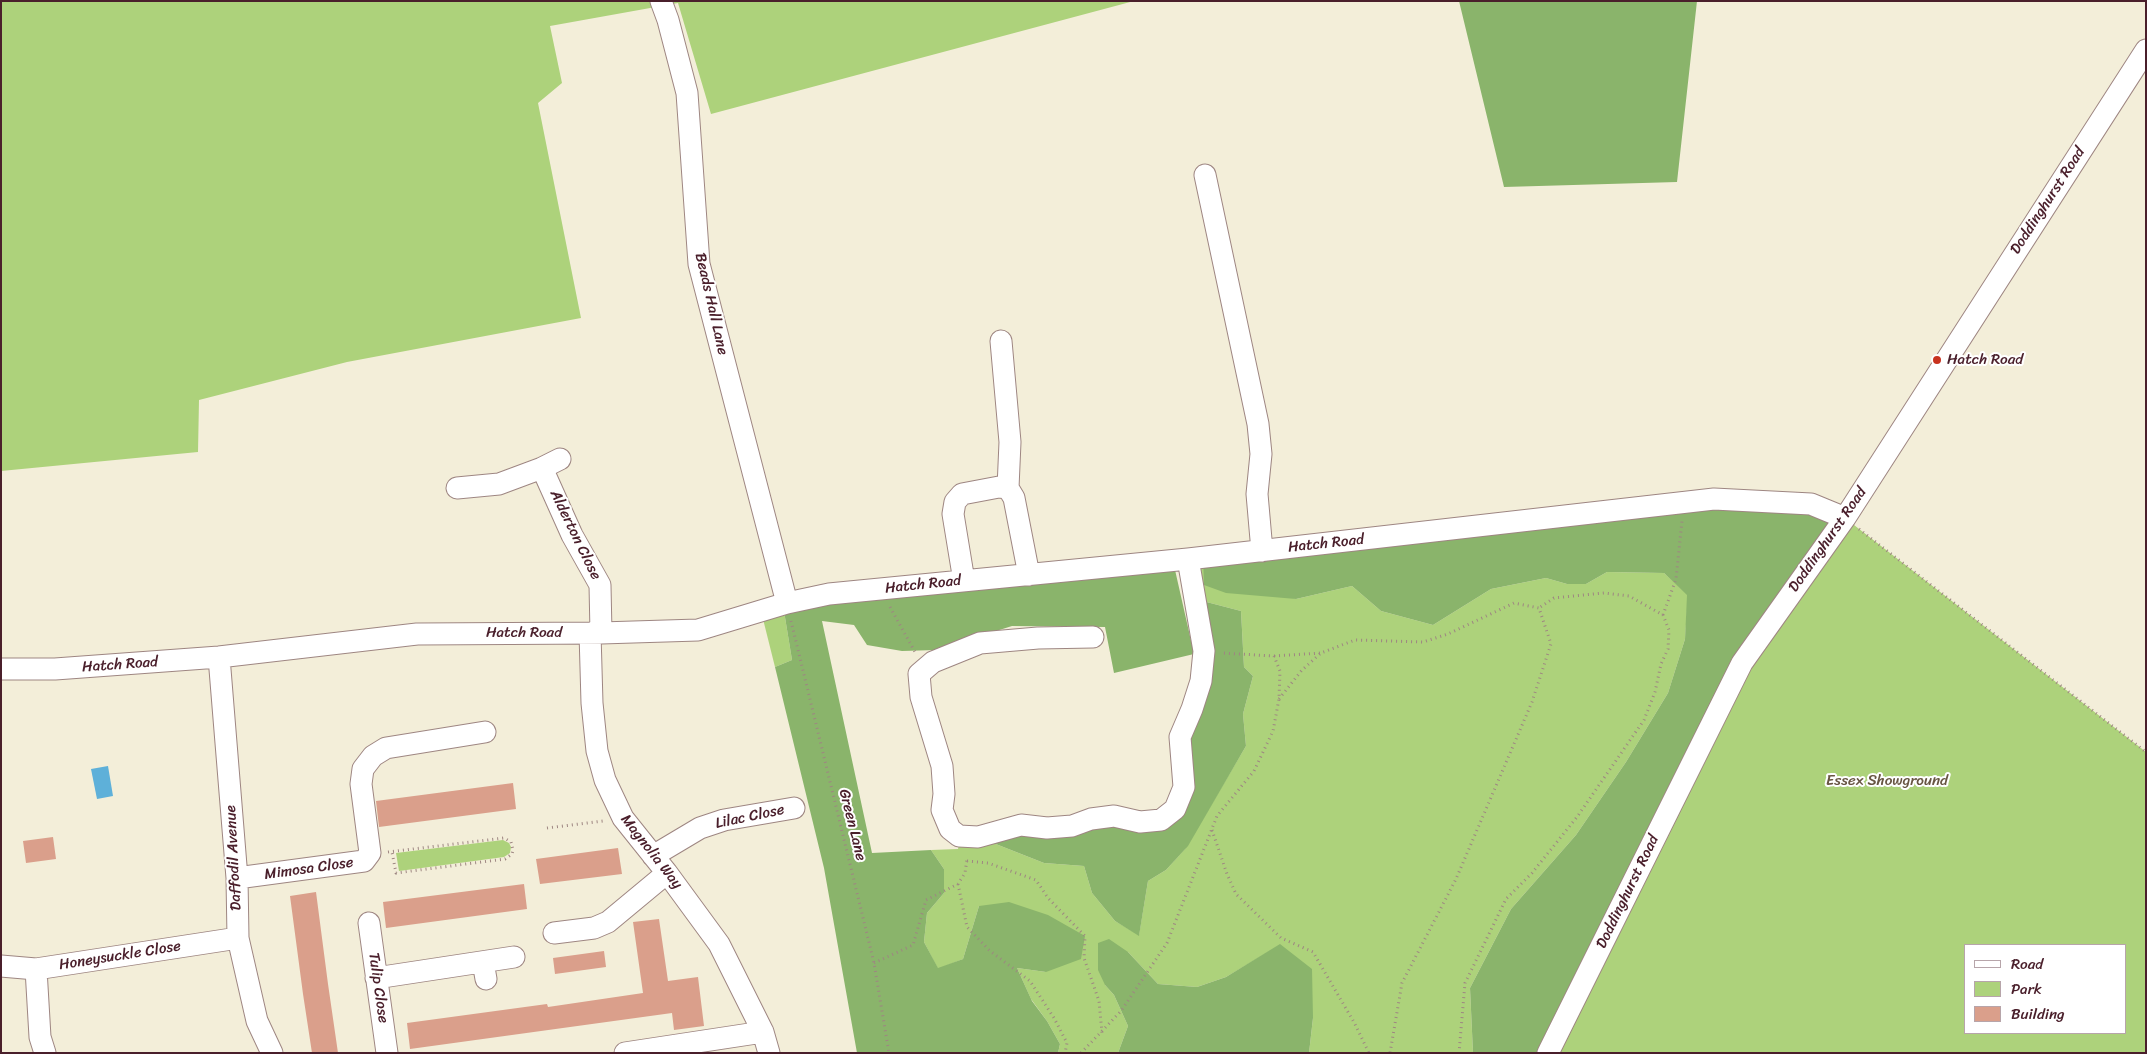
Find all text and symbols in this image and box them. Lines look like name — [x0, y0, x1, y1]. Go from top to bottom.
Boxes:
street label: Doddinghurst Road — [2007, 144, 2089, 258]
street label: Beads Hall Lane — [691, 251, 731, 357]
place label: Hatch Road — [1947, 351, 2023, 369]
marker: Hatch Road — [1931, 354, 1943, 366]
street label: Doddinghurst Road — [1785, 484, 1871, 596]
street label: Alderton Close — [545, 487, 605, 583]
street label: Hatch Road — [1287, 531, 1365, 557]
street label: Hatch Road — [884, 572, 962, 598]
street label: Hatch Road — [486, 624, 562, 642]
street label: Hatch Road — [81, 653, 159, 677]
park label: Essex Showground — [1826, 772, 1948, 790]
street label: Green Lane — [834, 787, 870, 863]
street label: Lilac Close — [714, 801, 786, 833]
street label: Daffodil Avenue — [222, 805, 246, 911]
street label: Magnolia Way — [616, 811, 686, 893]
street label: Doddinghurst Road — [1593, 832, 1663, 952]
street label: Mimosa Close — [263, 854, 355, 884]
street label: Honeysuckle Close — [58, 937, 182, 975]
legend — [1964, 944, 2127, 1034]
text: Road — [2011, 951, 2043, 977]
street label: Tulip Close — [364, 952, 392, 1024]
text: Park — [2011, 976, 2042, 1002]
text: Building — [2011, 1001, 2065, 1027]

